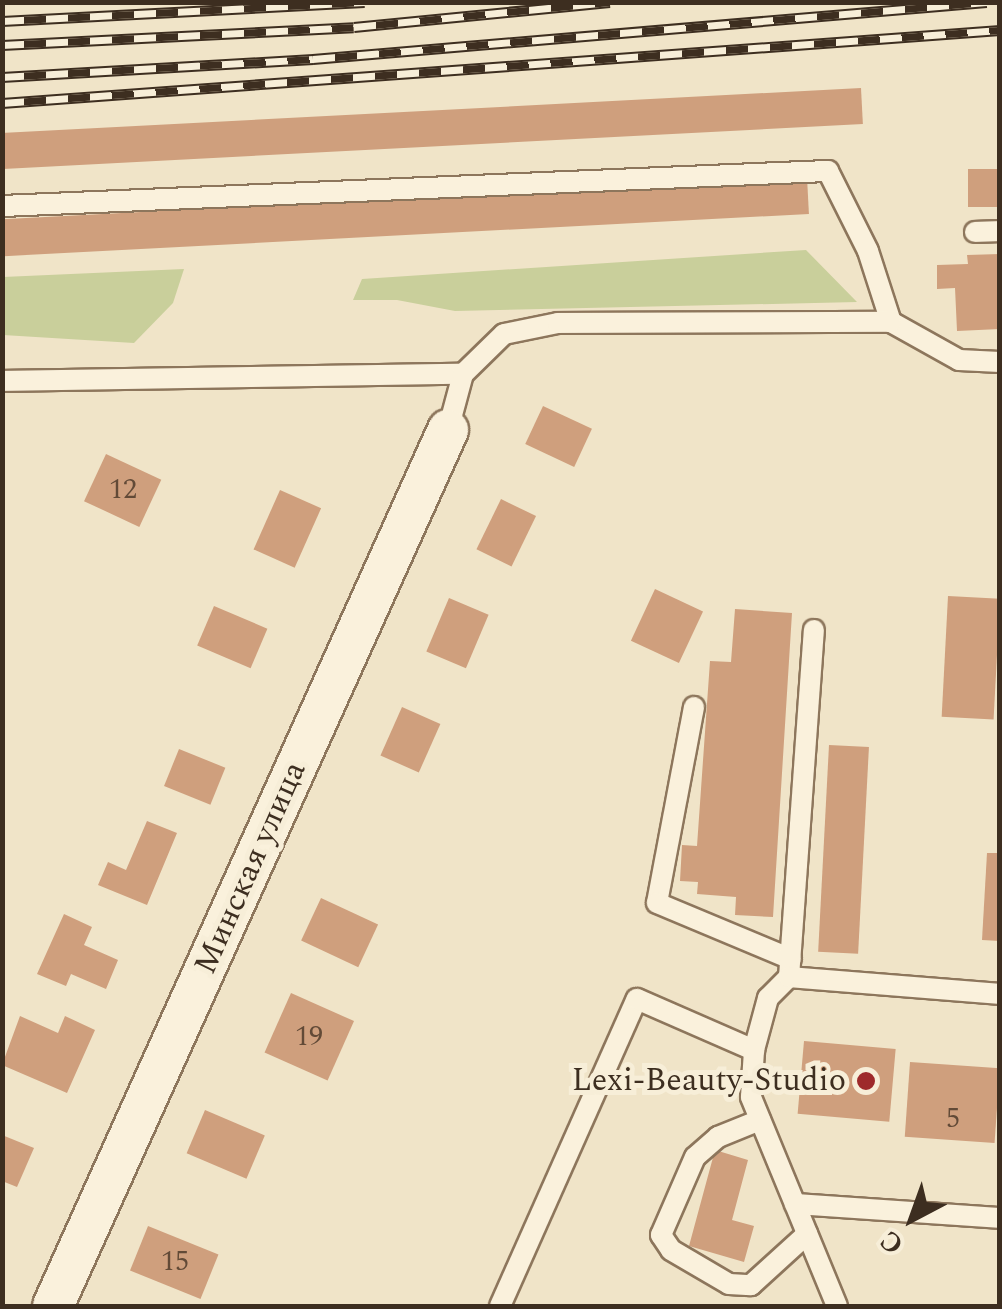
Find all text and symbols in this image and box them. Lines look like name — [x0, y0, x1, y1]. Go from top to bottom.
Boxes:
house number: 12 — [109, 473, 137, 507]
street label: Минская улица — [187, 756, 315, 980]
house number: 19 — [295, 1020, 323, 1054]
place label: Lexi-Beauty-Studio — [572, 1062, 846, 1100]
marker: Lexi-Beauty-Studio — [855, 1070, 877, 1092]
house number: 5 — [946, 1102, 960, 1136]
north arrow — [862, 1169, 962, 1269]
text: С — [870, 1219, 914, 1265]
house number: 15 — [161, 1245, 189, 1279]

